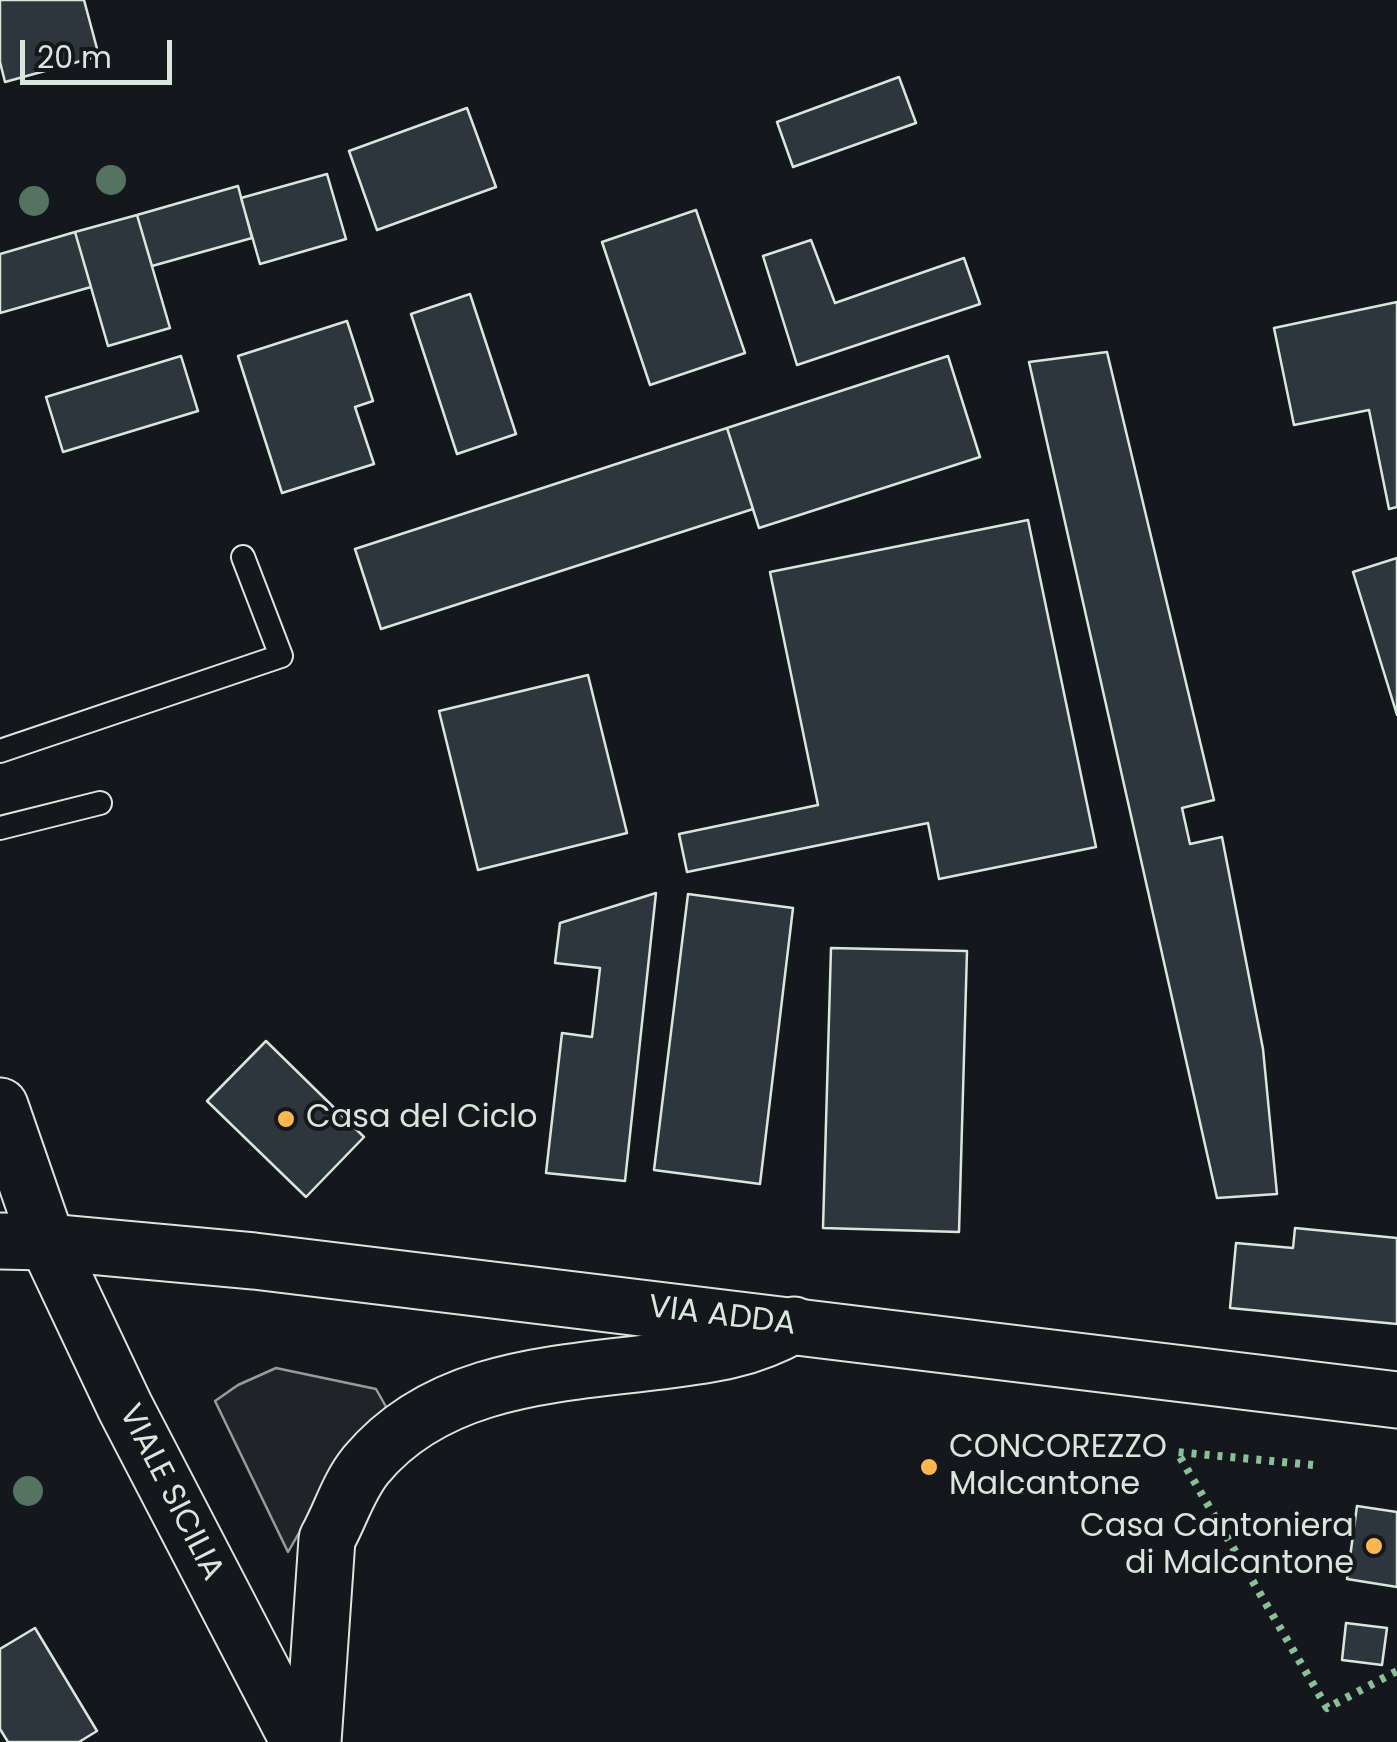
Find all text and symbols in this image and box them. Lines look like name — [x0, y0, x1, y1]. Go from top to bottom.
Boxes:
scale bar — [25, 20, 178, 82]
text: 20 m — [37, 36, 112, 79]
place label: Casa del Ciclo — [306, 1100, 537, 1138]
marker: Casa del Ciclo — [275, 1108, 297, 1130]
street label: VIA ADDA — [646, 1289, 798, 1345]
street label: VIALE SICILIA — [109, 1399, 231, 1587]
place label: CONCOREZZO Malcantone — [949, 1430, 1167, 1505]
marker: CONCOREZZO Malcantone — [918, 1456, 940, 1478]
place label: Casa Cantoniera di Malcantone — [1080, 1509, 1354, 1584]
marker: Casa Cantoniera di Malcantone — [1363, 1535, 1385, 1557]

